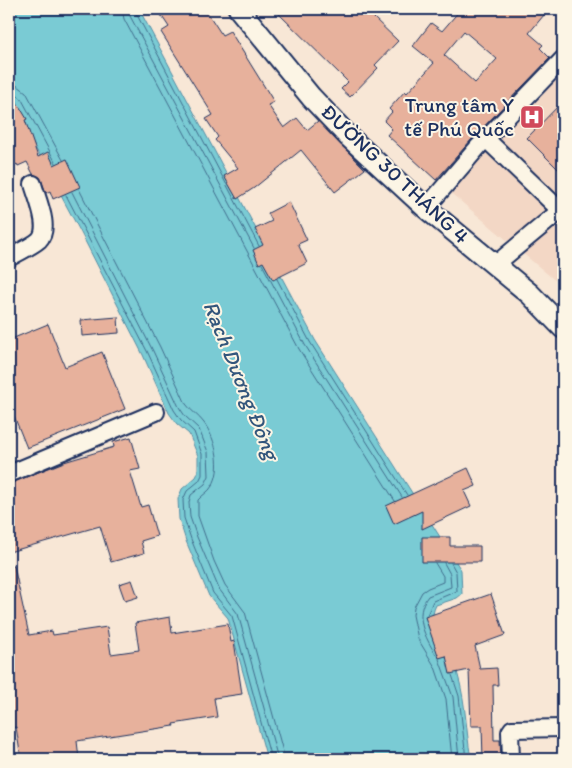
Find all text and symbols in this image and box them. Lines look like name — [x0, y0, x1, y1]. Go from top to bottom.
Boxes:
place label: Trung tâm Y tế Phú Quốc — [404, 92, 514, 141]
street label: ĐƯỜNG 30 THÁNG 4 — [316, 99, 475, 249]
hospital icon: Trung tâm Y tế Phú Quốc — [519, 104, 545, 130]
water label: Rạch Dương Đông — [197, 297, 287, 466]

